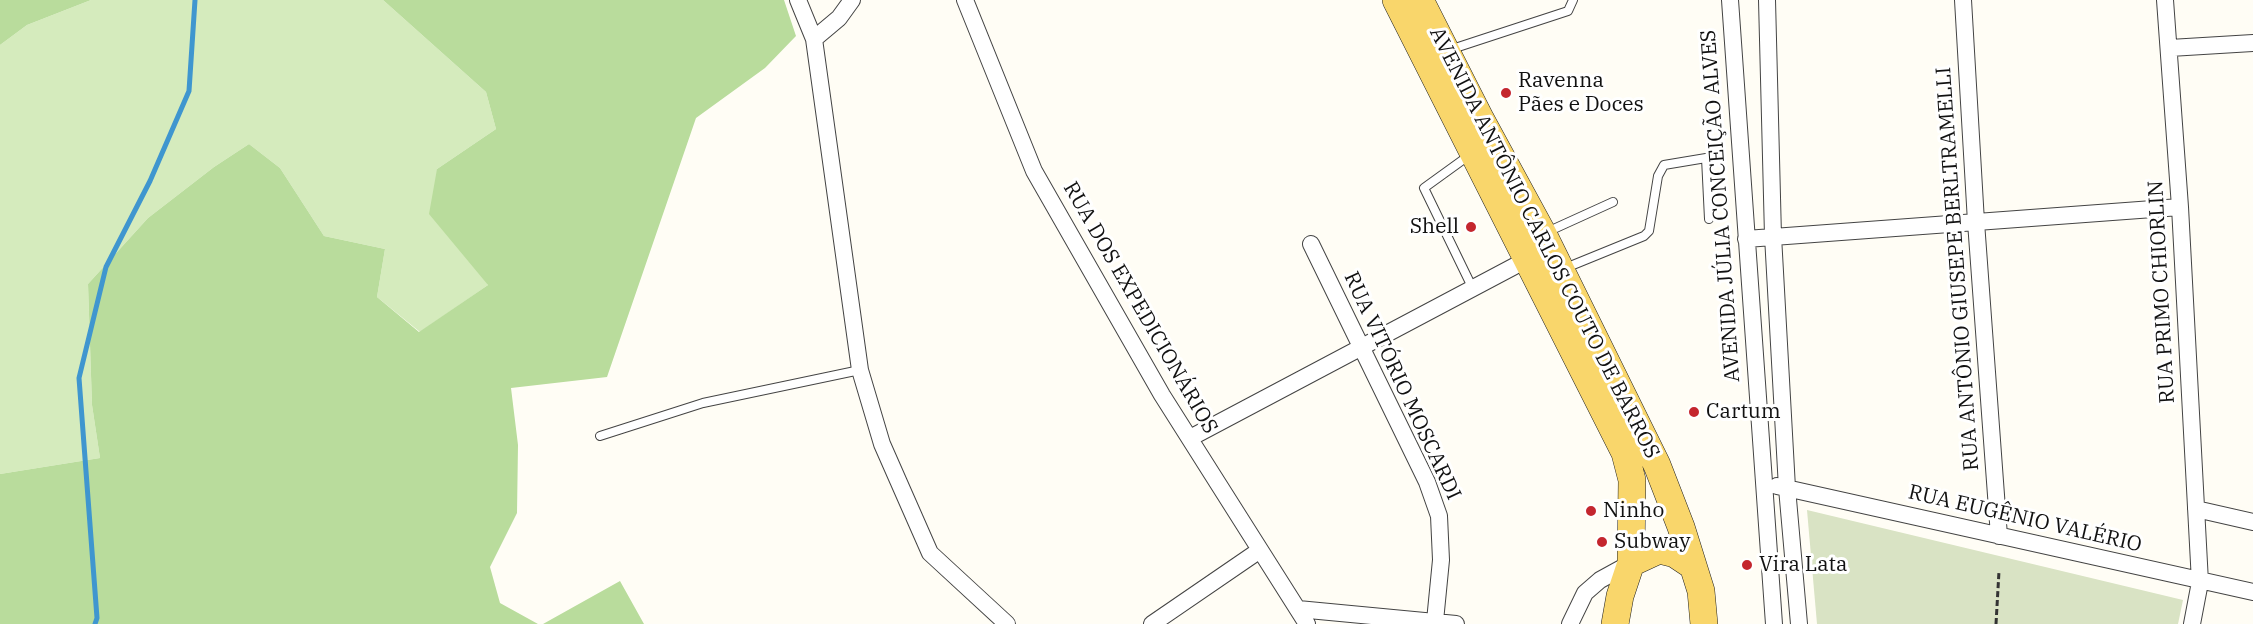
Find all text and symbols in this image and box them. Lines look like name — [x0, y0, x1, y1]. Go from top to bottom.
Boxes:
street label: AVENIDA ANTÔNIO CARLOS COUTO DE BARROS — [1424, 23, 1664, 463]
street label: AVENIDA JÚLIA CONCEIÇÃO ALVES — [1696, 29, 1746, 383]
street label: RUA ANTÔNIO GIUSEPE BERLTRAMELLI — [1931, 66, 1985, 472]
place label: Ravenna Pães e Doces — [1518, 68, 1644, 118]
marker: Ravenna Pães e Doces — [1499, 86, 1513, 100]
street label: RUA DOS EXPEDICIONÁRIOS — [1057, 178, 1223, 438]
street label: RUA PRIMO CHIORLIN — [2144, 180, 2180, 404]
place label: Shell — [1410, 214, 1459, 240]
marker: Shell — [1464, 220, 1478, 234]
street label: RUA VITÓRIO MOSCARDI — [1338, 268, 1466, 504]
place label: Cartum — [1706, 399, 1781, 425]
marker: Cartum — [1687, 405, 1701, 419]
street label: RUA EUGÊNIO VALÉRIO — [1906, 480, 2144, 558]
place label: Ninho — [1603, 498, 1664, 524]
marker: Ninho — [1584, 504, 1598, 518]
place label: Subway — [1614, 529, 1690, 555]
marker: Subway — [1595, 535, 1609, 549]
place label: Vira Lata — [1759, 552, 1847, 578]
marker: Vira Lata — [1740, 558, 1754, 572]

